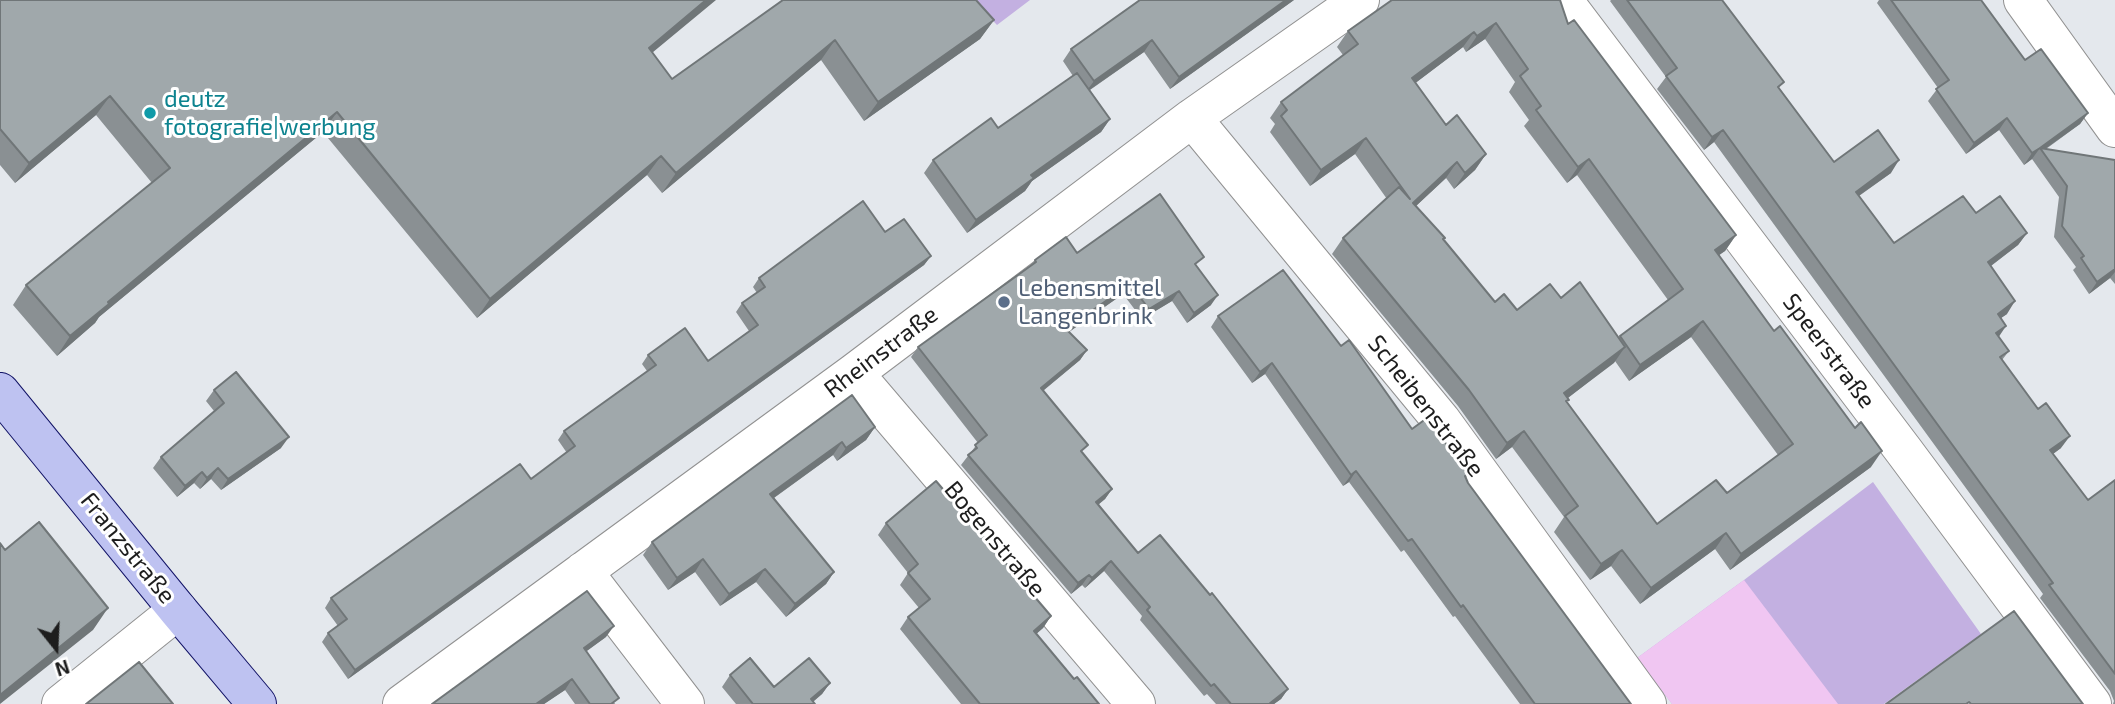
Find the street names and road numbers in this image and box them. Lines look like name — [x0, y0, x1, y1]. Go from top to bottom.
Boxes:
street label: Speerstraße — [1777, 288, 1881, 414]
street label: Rheinstraße — [819, 300, 943, 404]
street label: Scheibenstraße — [1362, 329, 1490, 483]
street label: Bogenstraße — [938, 475, 1052, 603]
street label: Franzstraße — [74, 487, 182, 609]

